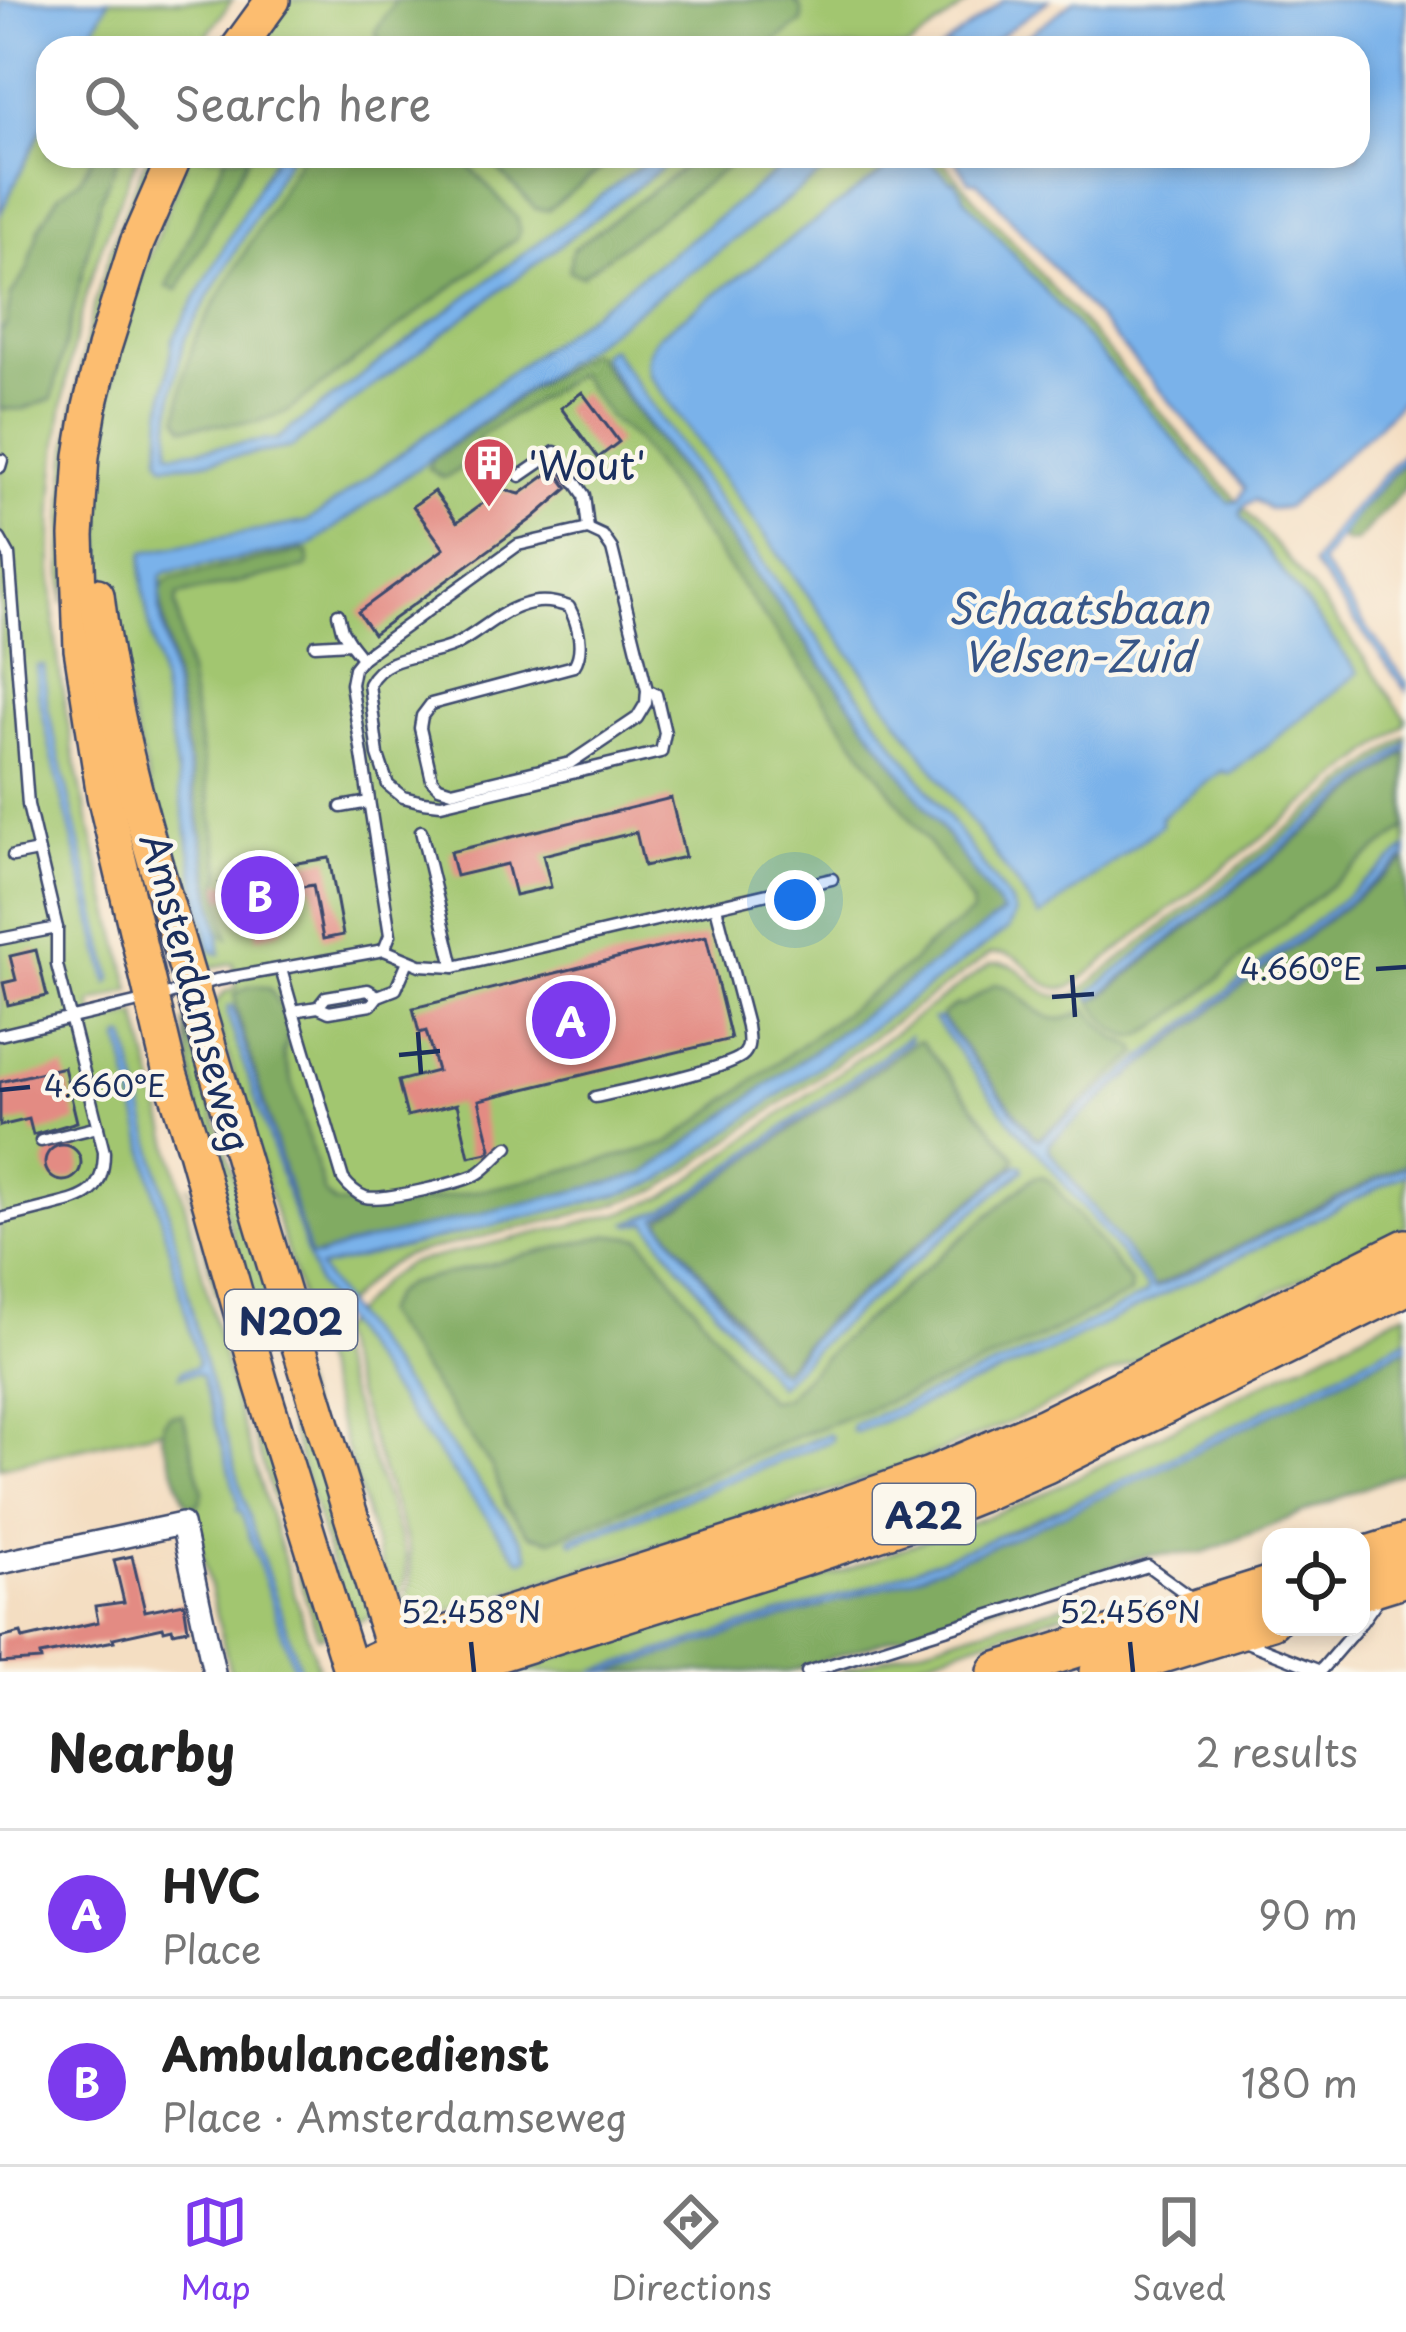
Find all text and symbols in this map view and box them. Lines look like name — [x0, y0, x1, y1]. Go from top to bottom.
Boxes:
search box — [36, 36, 1370, 168]
text: Search here — [174, 68, 431, 136]
icon: search — [78, 69, 144, 135]
place label: 'Wout' — [528, 434, 646, 493]
building icon: 'Wout' — [461, 435, 517, 509]
water label: Schaatsbaan Velsen-Zuid — [948, 575, 1210, 686]
street label: Amsterdamseweg — [127, 826, 269, 1158]
pin: B — [221, 850, 299, 940]
your location — [765, 870, 825, 930]
text: 4.660°E — [1240, 945, 1362, 990]
pin: A — [532, 975, 610, 1065]
text: 4.660°E — [44, 1062, 166, 1107]
road number: N202 — [225, 1290, 357, 1350]
road number: A22 — [873, 1484, 975, 1544]
map controls — [1262, 1528, 1370, 1636]
button: locate — [1262, 1528, 1370, 1636]
text: 52.458°N — [401, 1588, 541, 1633]
text: 52.456°N — [1059, 1588, 1201, 1633]
text: Nearby — [48, 1712, 235, 1789]
text: 2 results — [1196, 1721, 1358, 1780]
text: HVC — [162, 1850, 261, 1918]
text: A — [72, 1884, 102, 1943]
text: 90 m — [1258, 1884, 1358, 1943]
text: Place — [162, 1918, 262, 1977]
text: Ambulancedienst — [162, 2018, 549, 2086]
text: B — [74, 2052, 100, 2111]
text: 180 m — [1241, 2052, 1358, 2111]
text: Place · Amsterdamseweg — [162, 2086, 628, 2145]
tab: Map — [180, 2189, 251, 2311]
tab: Directions — [611, 2189, 772, 2311]
tab: Saved — [1132, 2189, 1226, 2311]

